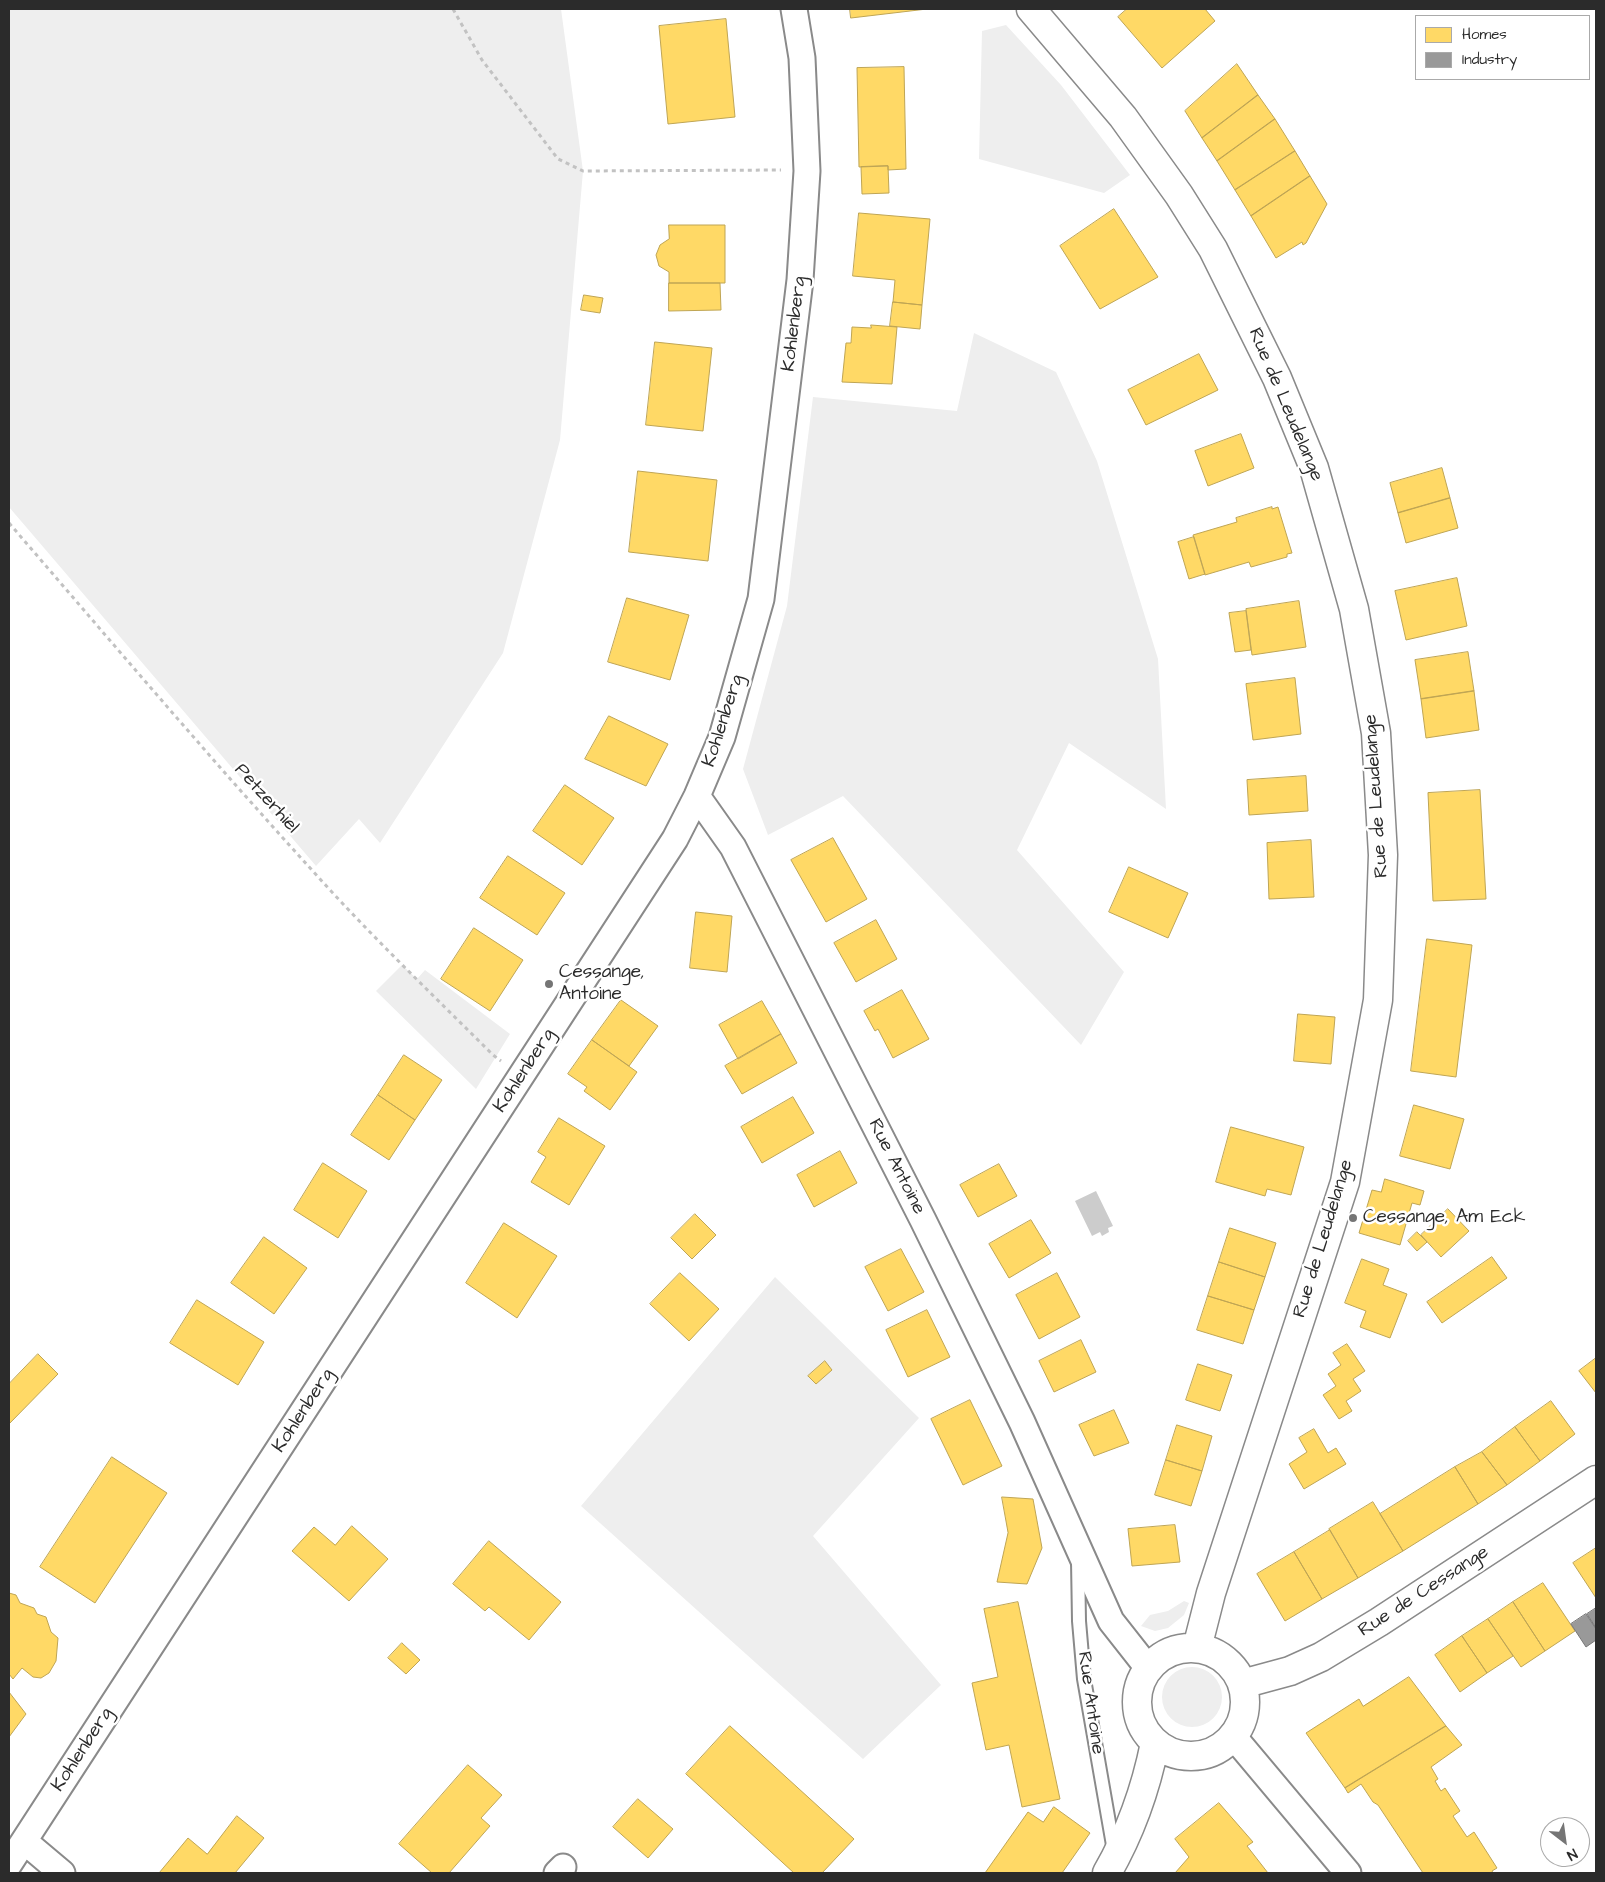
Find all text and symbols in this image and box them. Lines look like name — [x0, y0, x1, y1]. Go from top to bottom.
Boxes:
legend — [1415, 15, 1590, 80]
text: Homes — [1462, 24, 1507, 45]
text: Industry — [1462, 49, 1517, 70]
street label: Kohlenberg — [778, 275, 812, 373]
street label: Rue de Leudelange — [1242, 325, 1328, 485]
street label: Kohlenberg — [698, 672, 750, 770]
street label: Rue de Leudelange — [1360, 713, 1394, 879]
street label: Petzerhiel — [229, 759, 303, 839]
place label: Cessange, Antoine — [559, 962, 644, 1006]
marker: Cessange, Antoine — [543, 978, 555, 990]
street label: Kohlenberg — [489, 1025, 561, 1117]
street label: Rue Antoine — [862, 1116, 930, 1218]
street label: Rue de Leudelange — [1289, 1157, 1359, 1321]
place label: Cessange, Am Eck — [1363, 1207, 1526, 1229]
marker: Cessange, Am Eck — [1347, 1212, 1359, 1224]
street label: Kohlenberg — [268, 1365, 340, 1457]
street label: Rue de Cessange — [1355, 1541, 1493, 1643]
street label: Rue Antoine — [1071, 1650, 1109, 1756]
street label: Kohlenberg — [47, 1704, 119, 1796]
north arrow — [1540, 1817, 1590, 1867]
text: N — [1563, 1843, 1581, 1865]

